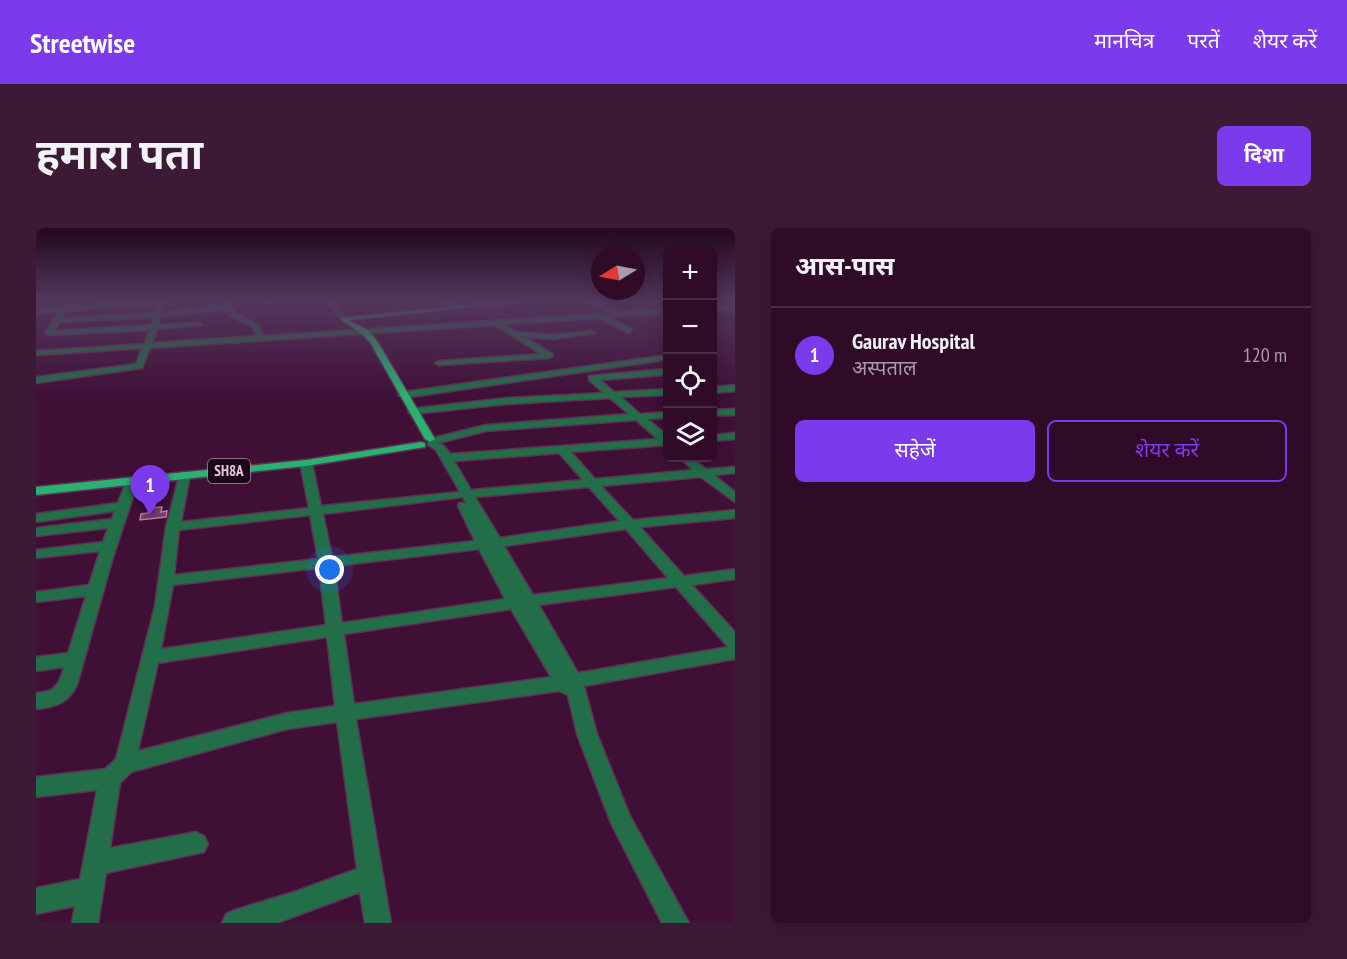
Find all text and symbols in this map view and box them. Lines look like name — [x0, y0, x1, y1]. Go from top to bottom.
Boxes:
text: Streetwise — [30, 24, 135, 61]
text: मानचित्र — [1094, 27, 1154, 54]
text: परतें — [1187, 27, 1220, 54]
text: शेयर करें — [1253, 27, 1317, 54]
text: हमारा पता — [36, 126, 203, 181]
button: दिशा — [1217, 126, 1311, 186]
north arrow — [591, 246, 645, 300]
map controls — [663, 246, 717, 462]
button: + — [663, 246, 717, 300]
text: आस-पास — [795, 249, 895, 282]
button: − — [663, 300, 717, 354]
text: Gaurav Hospital — [852, 327, 975, 355]
text: 1 — [810, 342, 819, 368]
text: 120 m — [1243, 342, 1287, 368]
button: locate — [663, 354, 717, 408]
text: अस्पताल — [852, 355, 917, 381]
button: layers — [663, 408, 717, 462]
button: सहेजें — [795, 420, 1035, 482]
button: शेयर करें — [1047, 420, 1287, 482]
road number: SH8A — [208, 459, 250, 483]
pin: 1 — [130, 466, 170, 515]
your location — [315, 555, 344, 584]

